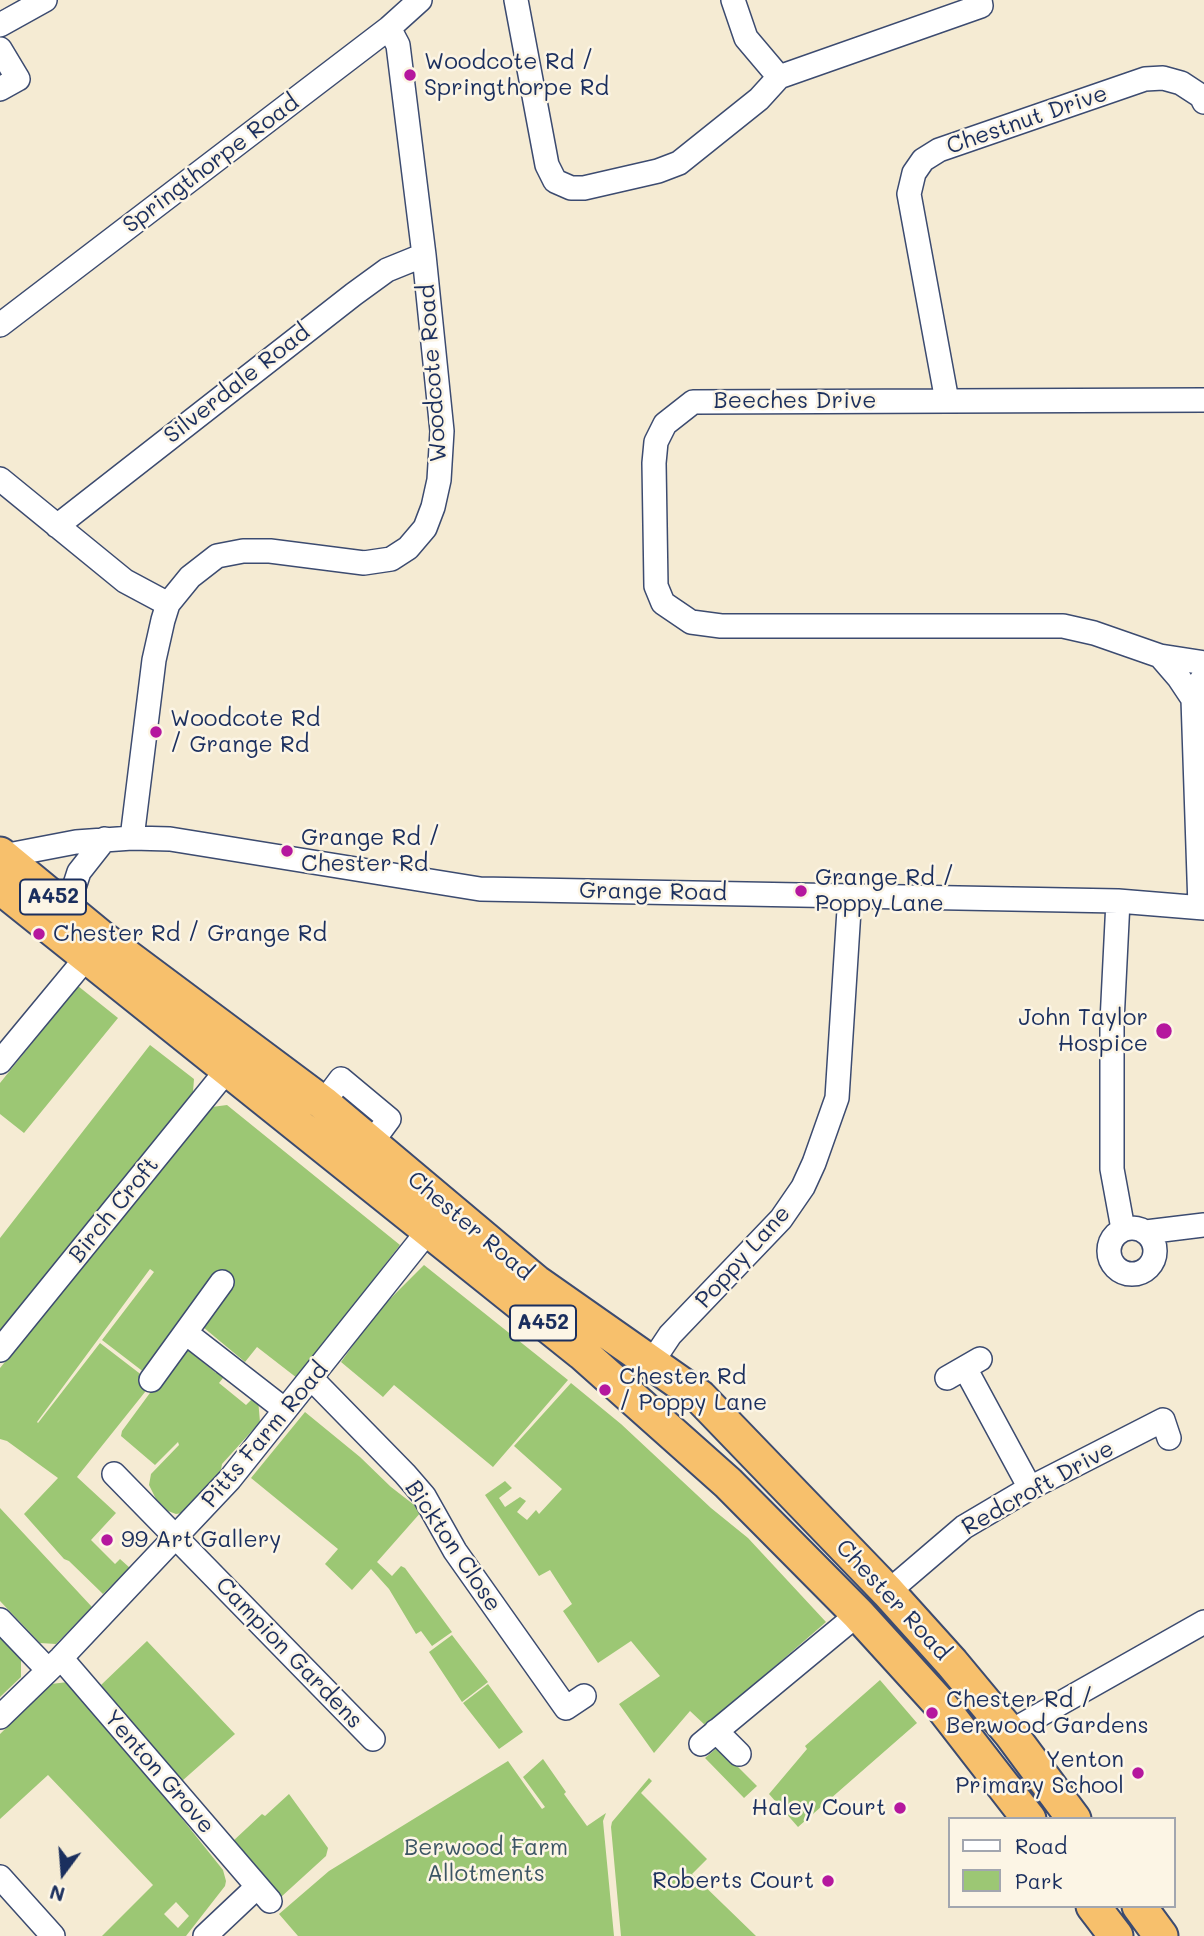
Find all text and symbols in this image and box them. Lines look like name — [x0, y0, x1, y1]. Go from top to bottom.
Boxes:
place label: Woodcote Rd / Springthorpe Rd — [424, 48, 609, 102]
marker: Woodcote Rd / Springthorpe Rd — [402, 67, 418, 83]
street label: Chestnut Drive — [943, 80, 1111, 160]
street label: Springthorpe Road — [118, 89, 304, 239]
street label: Woodcote Road — [413, 283, 453, 463]
street label: Silverdale Road — [159, 319, 315, 449]
street label: Beeches Drive — [714, 387, 876, 415]
place label: Woodcote Rd / Grange Rd — [170, 705, 320, 759]
marker: Woodcote Rd / Grange Rd — [148, 724, 164, 740]
place label: Grange Rd / Chester Rd — [301, 824, 440, 878]
marker: Grange Rd / Chester Rd — [279, 843, 295, 859]
place label: Grange Rd / Poppy Lane — [815, 864, 954, 918]
street label: Grange Road — [579, 877, 727, 907]
road number: A452 — [20, 880, 86, 914]
marker: Grange Rd / Poppy Lane — [793, 883, 809, 899]
place label: Chester Rd / Grange Rd — [53, 920, 327, 948]
marker: Chester Rd / Grange Rd — [31, 926, 47, 942]
place label: John Taylor Hospice — [1019, 1004, 1148, 1058]
marker: John Taylor Hospice — [1154, 1021, 1174, 1041]
street label: Birch Croft — [63, 1152, 165, 1268]
street label: Chester Road — [402, 1165, 538, 1287]
street label: Poppy Lane — [690, 1200, 796, 1314]
road number: A452 — [510, 1306, 576, 1340]
street label: Pitts Farm Road — [196, 1357, 334, 1513]
place label: Chester Rd / Poppy Lane — [619, 1363, 767, 1417]
marker: Chester Rd / Poppy Lane — [597, 1382, 613, 1398]
street label: Redcroft Drive — [957, 1435, 1119, 1541]
street label: Bickton Close — [399, 1475, 507, 1617]
place label: 99 Art Gallery — [121, 1526, 281, 1554]
marker: 99 Art Gallery — [99, 1532, 115, 1548]
street label: Chester Road — [830, 1534, 956, 1666]
street label: Campion Gardens — [210, 1572, 368, 1734]
place label: Chester Rd / Berwood Gardens — [946, 1686, 1149, 1740]
street label: Yenton Grove — [98, 1705, 220, 1839]
marker: Chester Rd / Berwood Gardens — [924, 1705, 940, 1721]
place label: Yenton Primary School — [955, 1746, 1124, 1800]
marker: Yenton Primary School — [1130, 1765, 1146, 1781]
place label: Haley Court — [752, 1794, 886, 1822]
marker: Haley Court — [892, 1800, 908, 1816]
legend — [948, 1817, 1176, 1908]
text: Road — [1015, 1832, 1067, 1859]
park label: Berwood Farm Allotments — [404, 1834, 568, 1888]
north arrow — [28, 1838, 98, 1908]
place label: Roberts Court — [652, 1867, 814, 1895]
text: Park — [1015, 1867, 1063, 1894]
marker: Roberts Court — [820, 1873, 836, 1889]
text: N — [47, 1880, 67, 1908]

